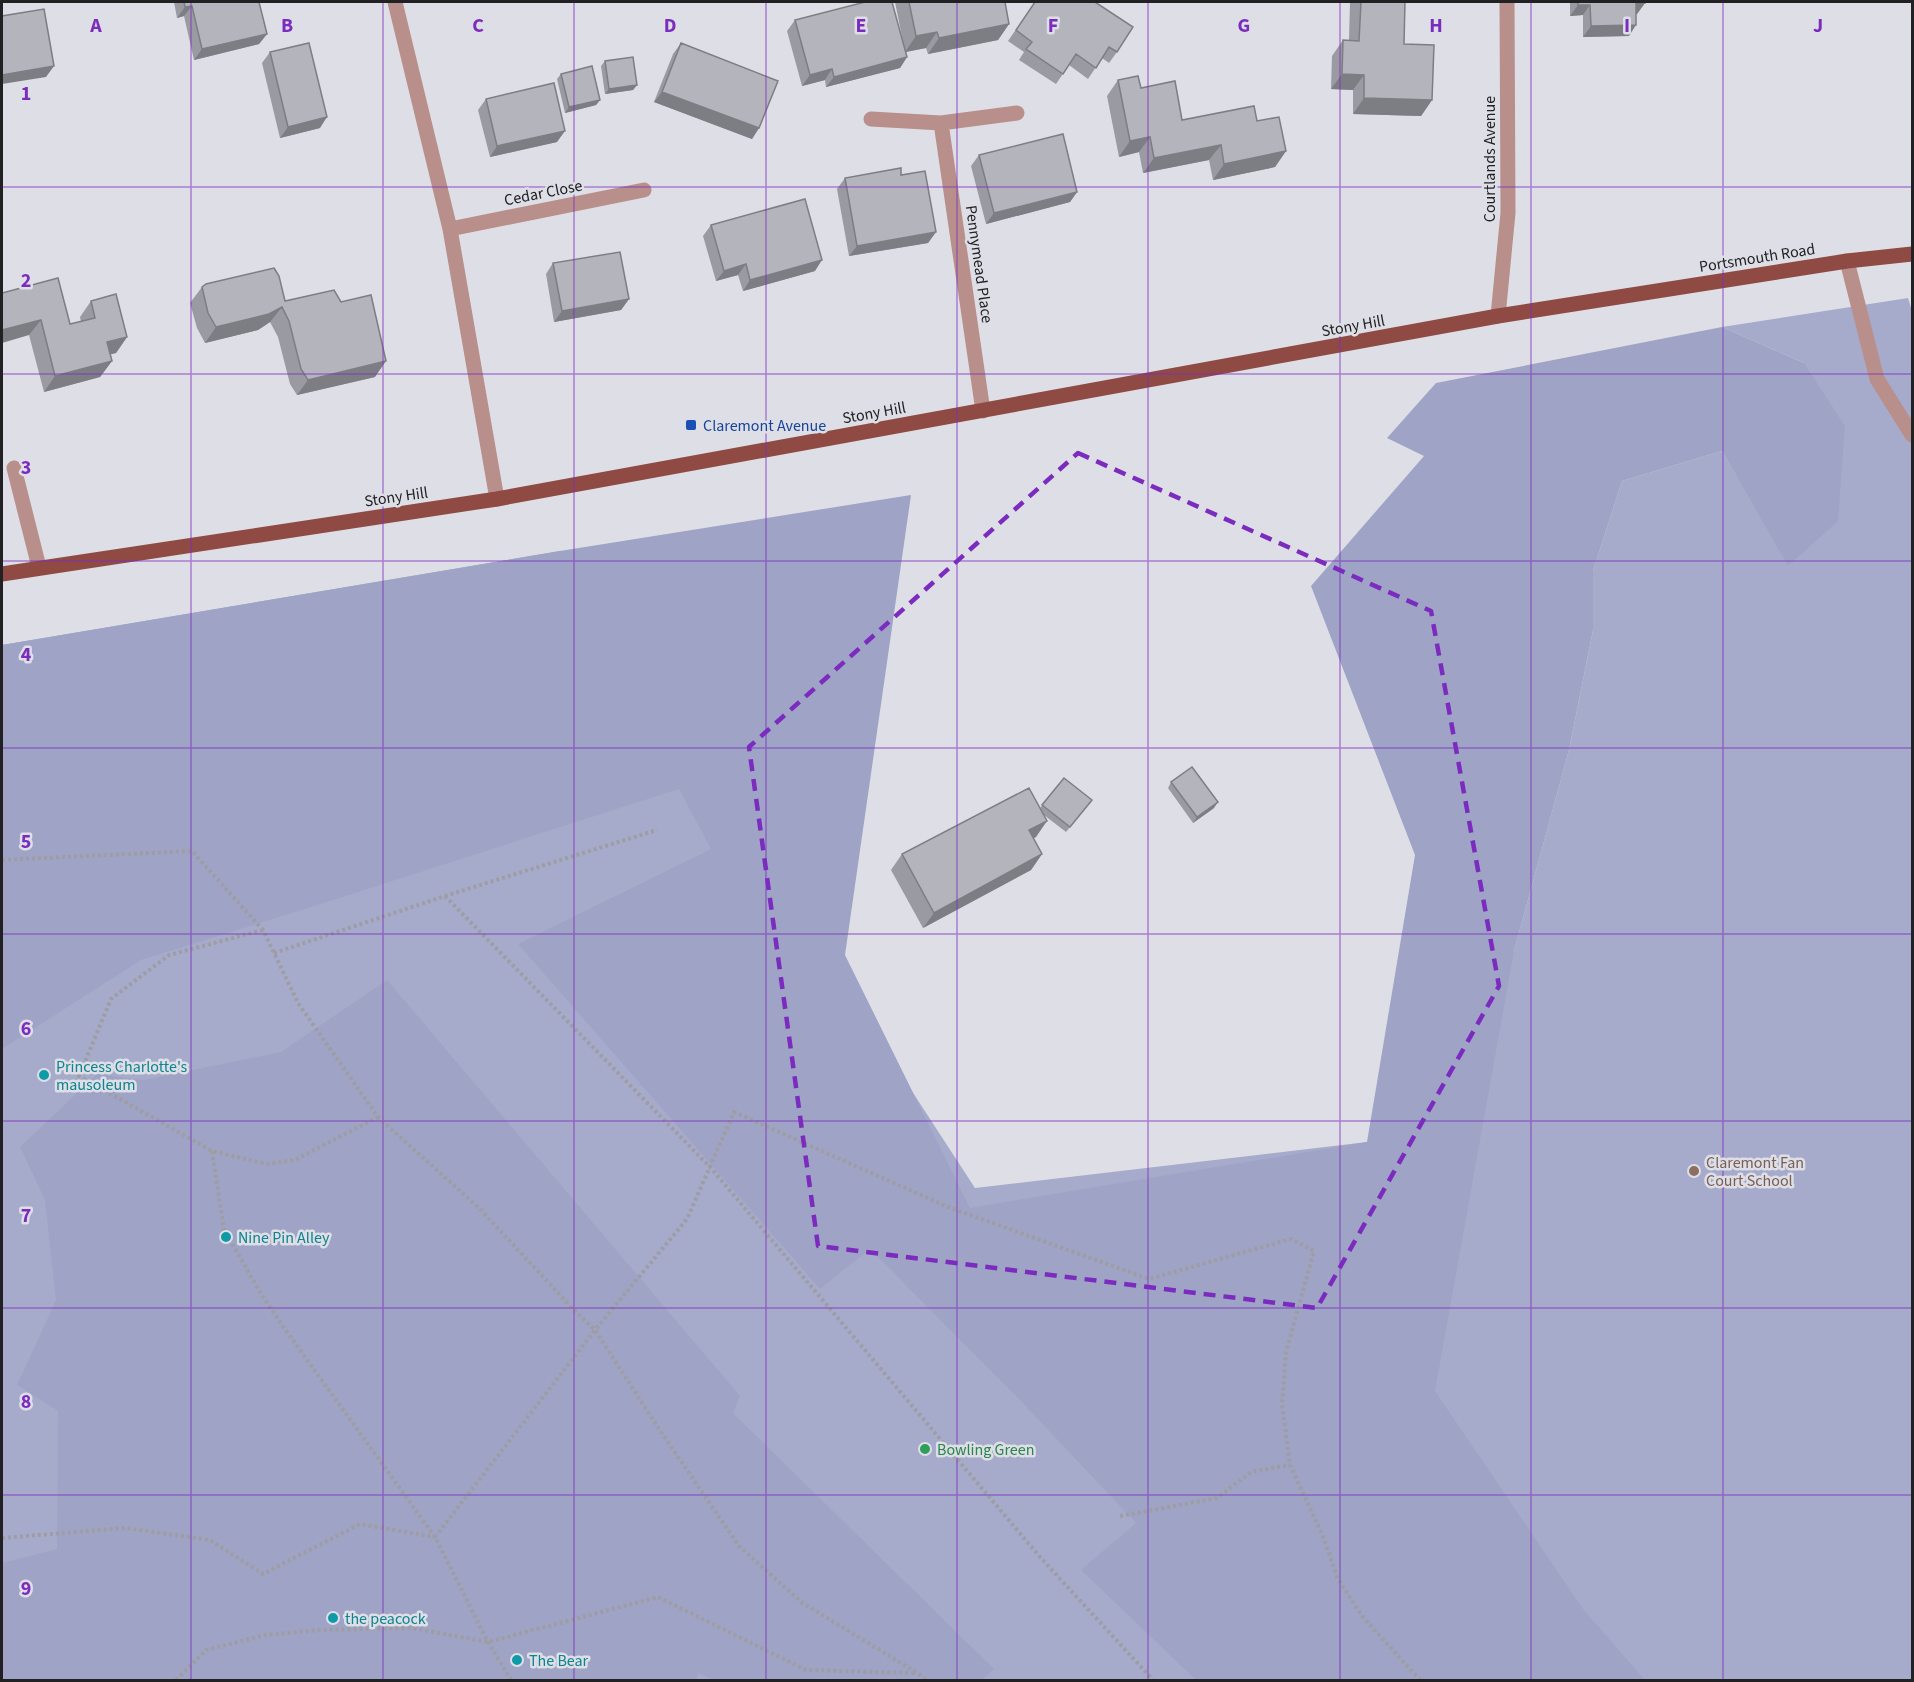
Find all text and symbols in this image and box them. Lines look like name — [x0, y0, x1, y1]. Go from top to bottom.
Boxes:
text: A — [89, 12, 102, 40]
text: B — [281, 12, 293, 40]
text: C — [472, 12, 484, 40]
text: D — [664, 12, 676, 40]
text: E — [856, 12, 866, 40]
text: F — [1048, 12, 1058, 40]
text: G — [1238, 12, 1250, 40]
text: H — [1429, 12, 1443, 40]
text: I — [1624, 12, 1630, 40]
text: J — [1813, 12, 1823, 40]
text: 1 — [21, 80, 31, 108]
street label: Courtlands Avenue — [1479, 96, 1501, 222]
street label: Cedar Close — [502, 175, 584, 211]
street label: Pennymead Place — [960, 204, 998, 325]
street label: Portsmouth Road — [1698, 238, 1817, 278]
text: 2 — [21, 267, 31, 295]
street label: Stony Hill — [1320, 310, 1387, 342]
street label: Stony Hill — [841, 397, 908, 429]
place label: Claremont Avenue — [703, 415, 826, 437]
marker: Claremont Avenue — [684, 418, 698, 432]
text: 3 — [21, 454, 31, 482]
street label: Stony Hill — [363, 482, 429, 512]
text: 4 — [21, 641, 32, 669]
text: 5 — [21, 828, 31, 856]
text: 6 — [21, 1015, 31, 1043]
place label: Princess Charlotte's mausoleum — [56, 1056, 188, 1096]
marker: Princess Charlotte's mausoleum — [37, 1068, 51, 1082]
place label: Claremont Fan Court School — [1706, 1152, 1804, 1192]
marker: Claremont Fan Court School — [1687, 1164, 1701, 1178]
text: 7 — [21, 1202, 31, 1230]
place label: Nine Pin Alley — [238, 1227, 330, 1249]
marker: Nine Pin Alley — [219, 1230, 233, 1244]
text: 8 — [21, 1388, 31, 1416]
place label: Bowling Green — [937, 1439, 1034, 1461]
marker: Bowling Green — [918, 1442, 932, 1456]
text: 9 — [21, 1575, 31, 1603]
place label: the peacock — [345, 1608, 426, 1630]
marker: the peacock — [326, 1611, 340, 1625]
place label: The Bear — [529, 1650, 589, 1672]
marker: The Bear — [510, 1653, 524, 1667]

